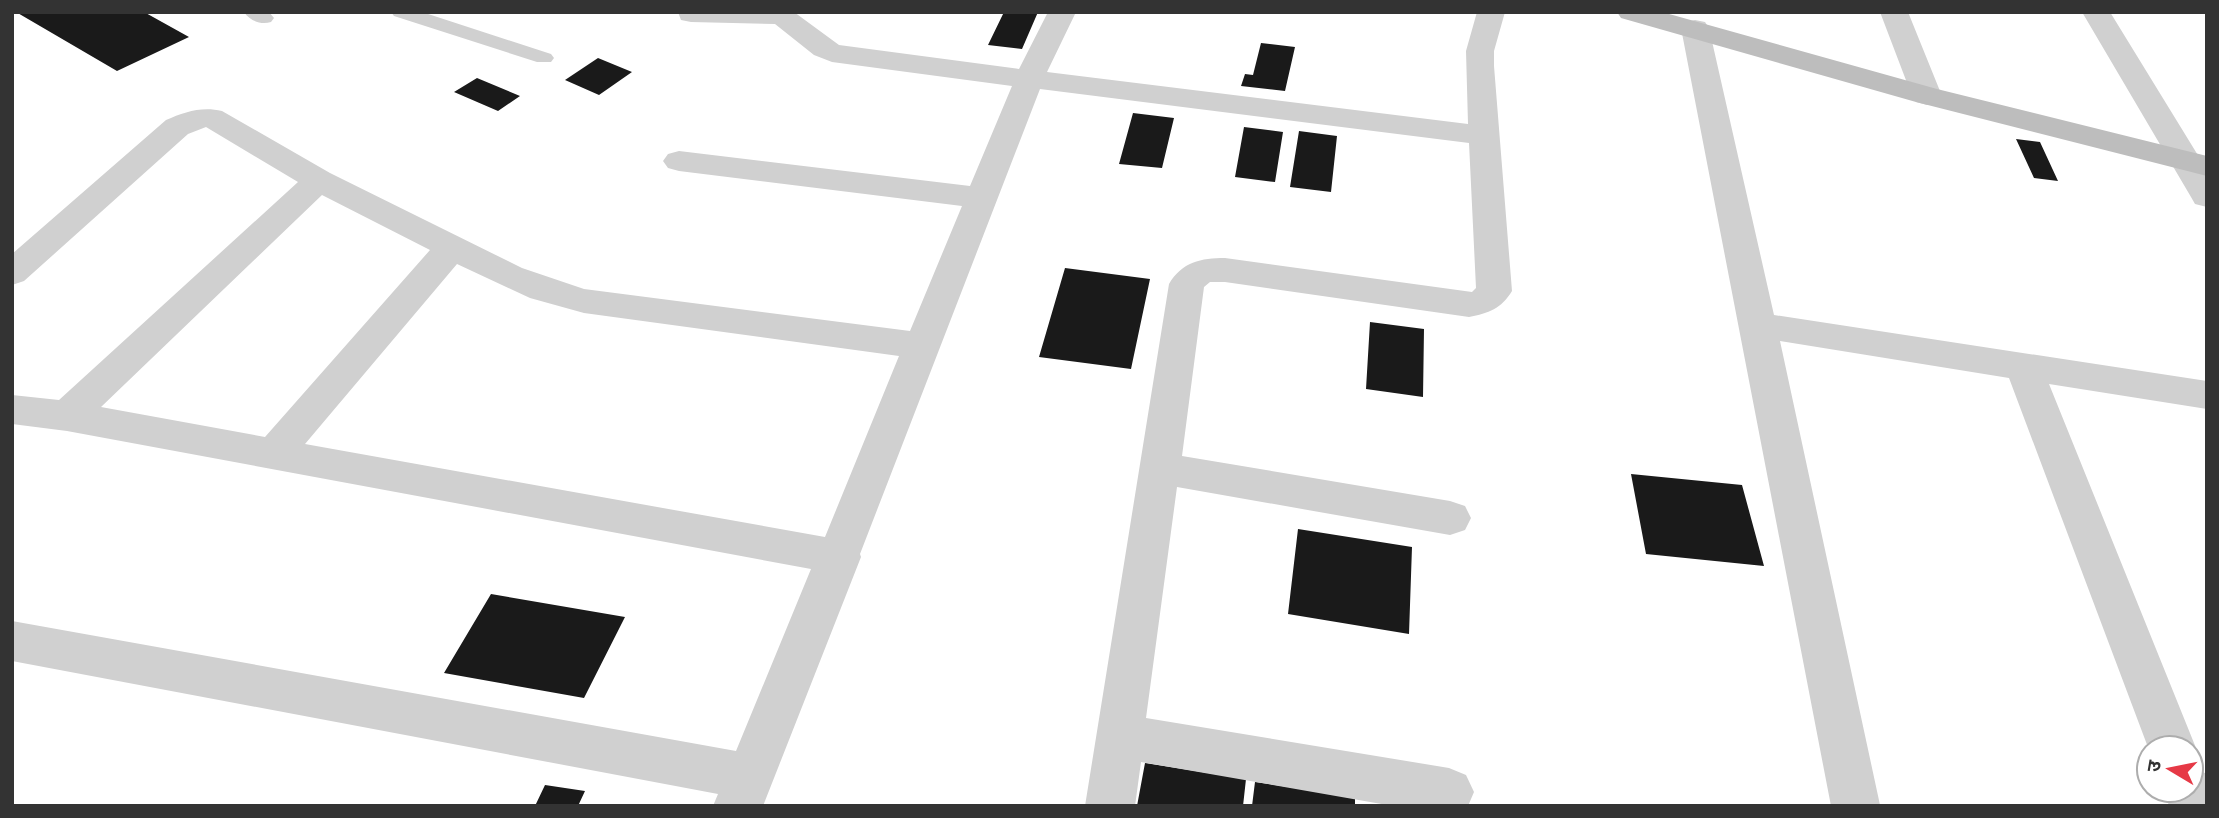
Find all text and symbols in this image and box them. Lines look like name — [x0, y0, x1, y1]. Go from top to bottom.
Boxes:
north arrow — [2135, 734, 2205, 804]
text: उ — [2141, 758, 2166, 774]

